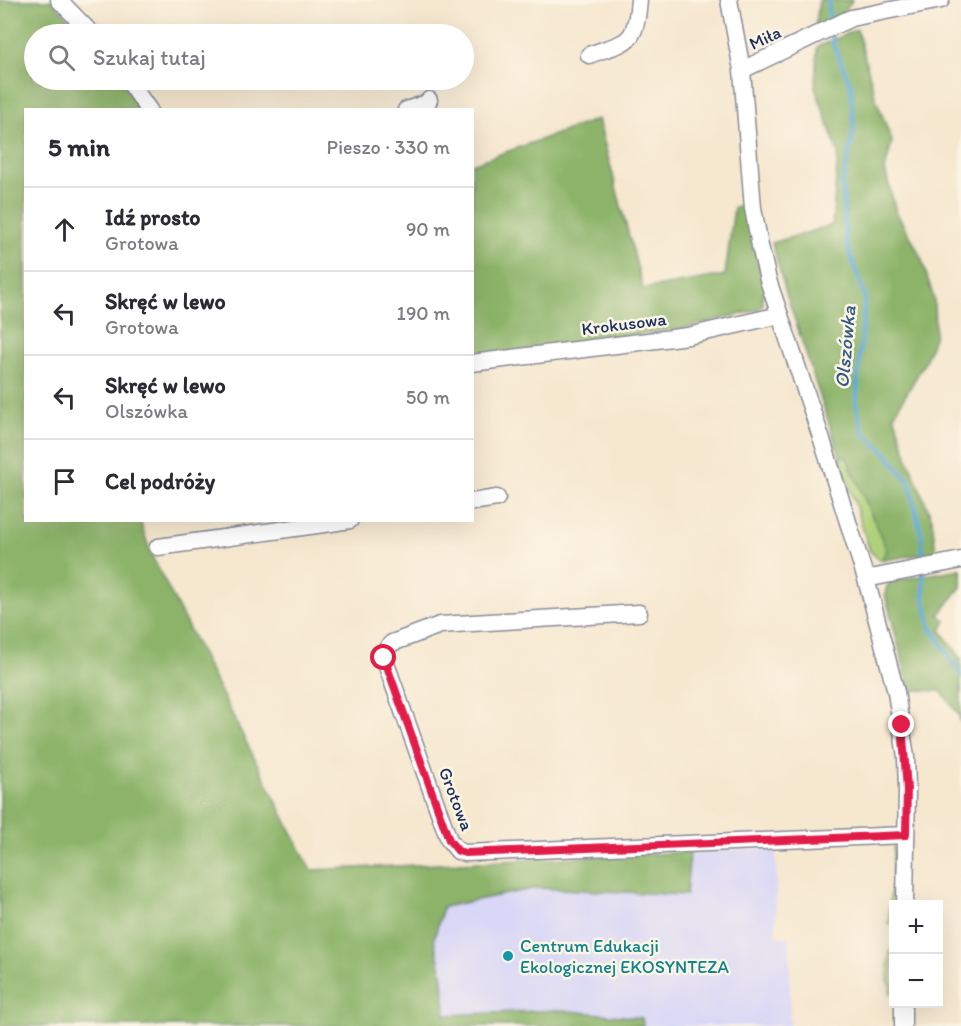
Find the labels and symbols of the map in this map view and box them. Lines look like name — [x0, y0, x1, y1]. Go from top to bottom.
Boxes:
street label: Miła — [746, 21, 785, 55]
water label: Olszówka — [829, 304, 861, 389]
street label: Krokusowa — [580, 308, 668, 340]
route start — [370, 644, 396, 670]
route end — [888, 711, 914, 737]
street label: Grotowa — [434, 764, 478, 834]
place label: Centrum Edukacji Ekologicznej EKOSYNTEZA — [520, 935, 730, 978]
marker: Centrum Edukacji Ekologicznej EKOSYNTEZA — [501, 949, 515, 963]

